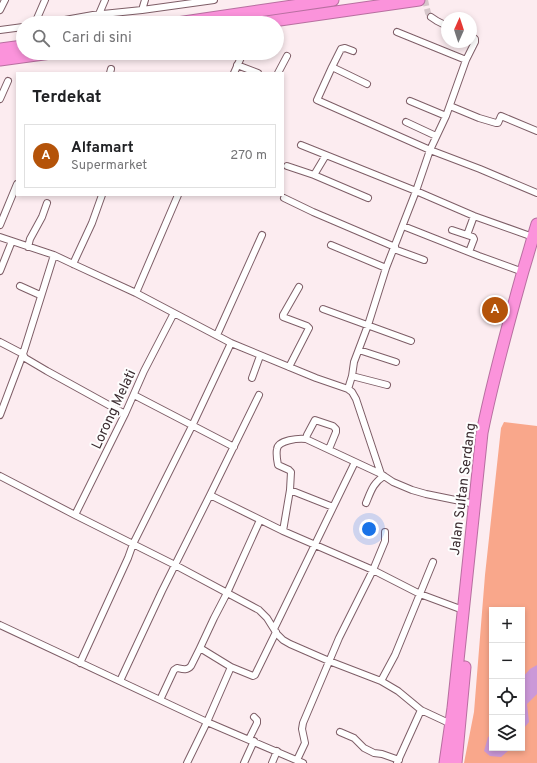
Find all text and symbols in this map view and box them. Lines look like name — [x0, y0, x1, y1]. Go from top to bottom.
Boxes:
north arrow — [441, 12, 477, 48]
search box — [16, 16, 284, 60]
icon: search — [30, 27, 52, 49]
text: Cari di sini — [62, 29, 132, 48]
text: Terdekat — [32, 87, 101, 109]
text: Alfamart — [71, 139, 134, 158]
text: A — [41, 148, 51, 164]
text: 270 m — [230, 148, 267, 164]
text: Supermarket — [71, 158, 147, 174]
pin: A — [482, 295, 508, 325]
street label: Lorong Melati — [89, 367, 140, 452]
street label: Jalan Sultan Serdang — [447, 422, 480, 556]
your location — [359, 519, 379, 539]
map controls — [489, 607, 525, 751]
button: + — [489, 607, 525, 643]
button: − — [489, 643, 525, 679]
button: locate — [489, 679, 525, 715]
button: layers — [489, 715, 525, 751]

